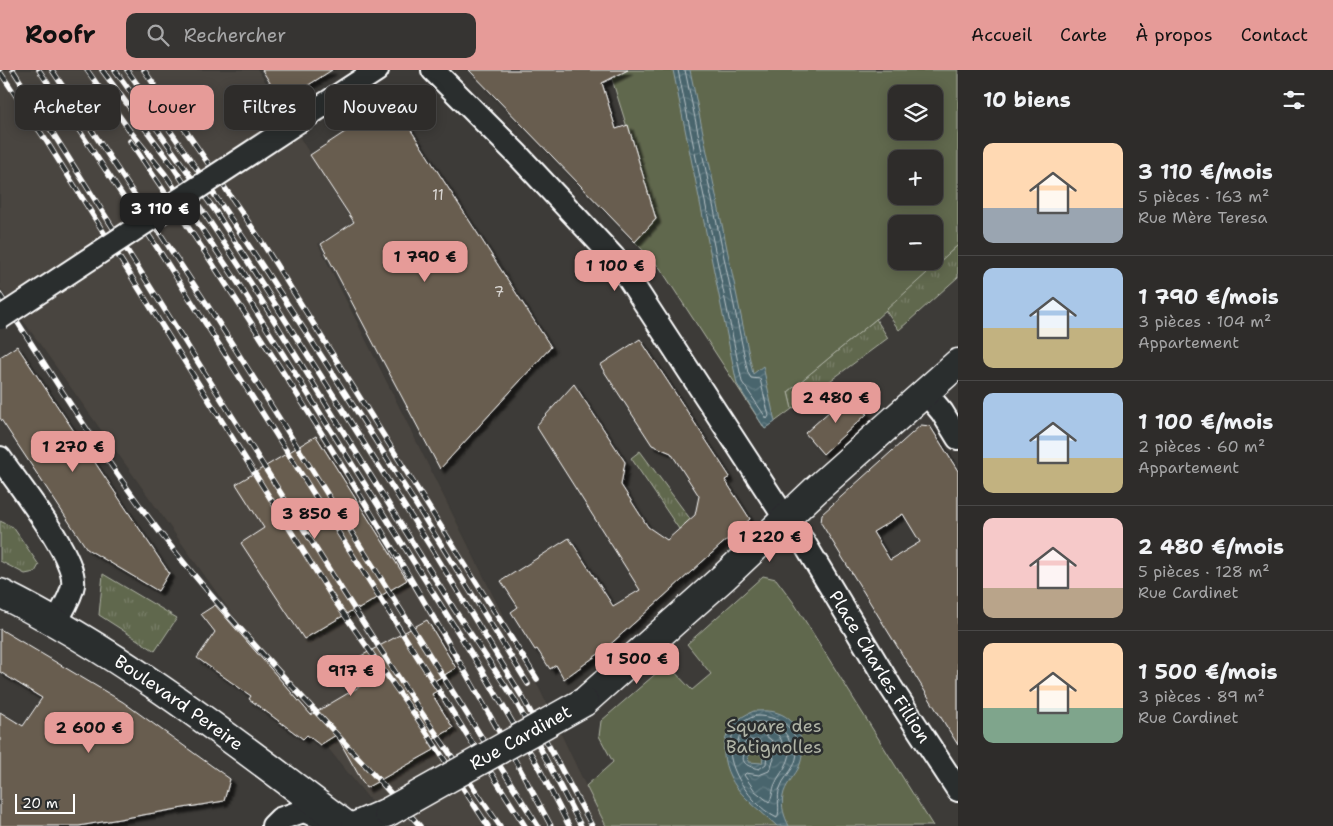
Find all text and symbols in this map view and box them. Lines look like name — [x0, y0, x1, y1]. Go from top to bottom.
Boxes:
search box — [126, 13, 476, 58]
text: Roofr — [25, 19, 96, 51]
icon: search — [144, 21, 172, 49]
text: Rechercher — [184, 23, 286, 48]
text: Accueil — [971, 23, 1032, 47]
text: Carte — [1060, 23, 1107, 47]
text: À propos — [1135, 23, 1213, 47]
text: Contact — [1241, 23, 1308, 47]
chip: Acheter — [15, 85, 120, 130]
chip: Louer — [130, 85, 214, 130]
chip: Filtres — [224, 85, 315, 130]
chip: Nouveau — [325, 85, 436, 130]
map controls — [888, 85, 943, 270]
button: layers — [888, 85, 943, 140]
text: 10 biens — [983, 86, 1071, 114]
icon: filters — [1280, 86, 1308, 114]
button: + — [888, 150, 943, 205]
text: 3 110 €/mois — [1138, 158, 1273, 186]
icon: home — [1023, 163, 1083, 223]
house number: 11 — [432, 185, 444, 205]
text: 5 pièces · 163 m² — [1138, 186, 1269, 207]
pin: 3 110 € — [114, 192, 206, 235]
text: 3 110 € — [131, 198, 189, 219]
text: Rue Mère Teresa — [1138, 207, 1267, 228]
button: − — [888, 215, 943, 270]
pin: 1 790 € — [379, 240, 471, 283]
text: 1 790 € — [394, 246, 456, 267]
pin: 1 100 € — [569, 250, 661, 292]
text: 1 100 € — [586, 255, 644, 276]
house number: 7 — [494, 282, 504, 302]
text: 1 790 €/mois — [1138, 283, 1279, 311]
icon: home — [1023, 288, 1083, 348]
text: 3 pièces · 104 m² — [1138, 311, 1271, 332]
text: Appartement — [1138, 332, 1239, 353]
pin: 2 480 € — [790, 382, 882, 424]
text: 2 480 € — [803, 387, 869, 408]
text: 1 100 €/mois — [1138, 408, 1273, 436]
icon: home — [1023, 413, 1083, 473]
pin: 1 270 € — [27, 430, 119, 473]
text: 1 270 € — [42, 436, 104, 457]
text: 2 pièces · 60 m² — [1138, 436, 1265, 457]
text: Appartement — [1138, 457, 1239, 478]
pin: 3 850 € — [269, 498, 361, 540]
text: 3 850 € — [282, 503, 348, 524]
pin: 1 220 € — [724, 520, 816, 563]
text: 1 220 € — [739, 526, 801, 547]
text: 2 480 €/mois — [1138, 533, 1284, 561]
icon: home — [1023, 538, 1083, 598]
text: 5 pièces · 128 m² — [1138, 561, 1270, 582]
text: Rue Cardinet — [1138, 582, 1239, 603]
street label: Place Charles Fillion — [823, 586, 936, 748]
pin: 1 500 € — [591, 642, 683, 685]
text: 1 500 € — [606, 648, 668, 669]
street label: Boulevard Pereire — [110, 649, 248, 756]
pin: 917 € — [316, 654, 386, 697]
text: 1 500 €/mois — [1138, 658, 1278, 686]
text: 917 € — [328, 660, 374, 681]
icon: home — [1023, 663, 1083, 723]
text: 3 pièces · 89 m² — [1138, 686, 1265, 707]
street label: Rue Cardinet — [465, 699, 576, 776]
text: Rue Cardinet — [1138, 707, 1239, 728]
pin: 2 600 € — [43, 712, 135, 754]
park label: Square des Batignolles — [726, 714, 822, 759]
text: 2 600 € — [56, 717, 122, 738]
scale bar — [15, 791, 75, 814]
text: 20 m — [22, 794, 58, 812]

